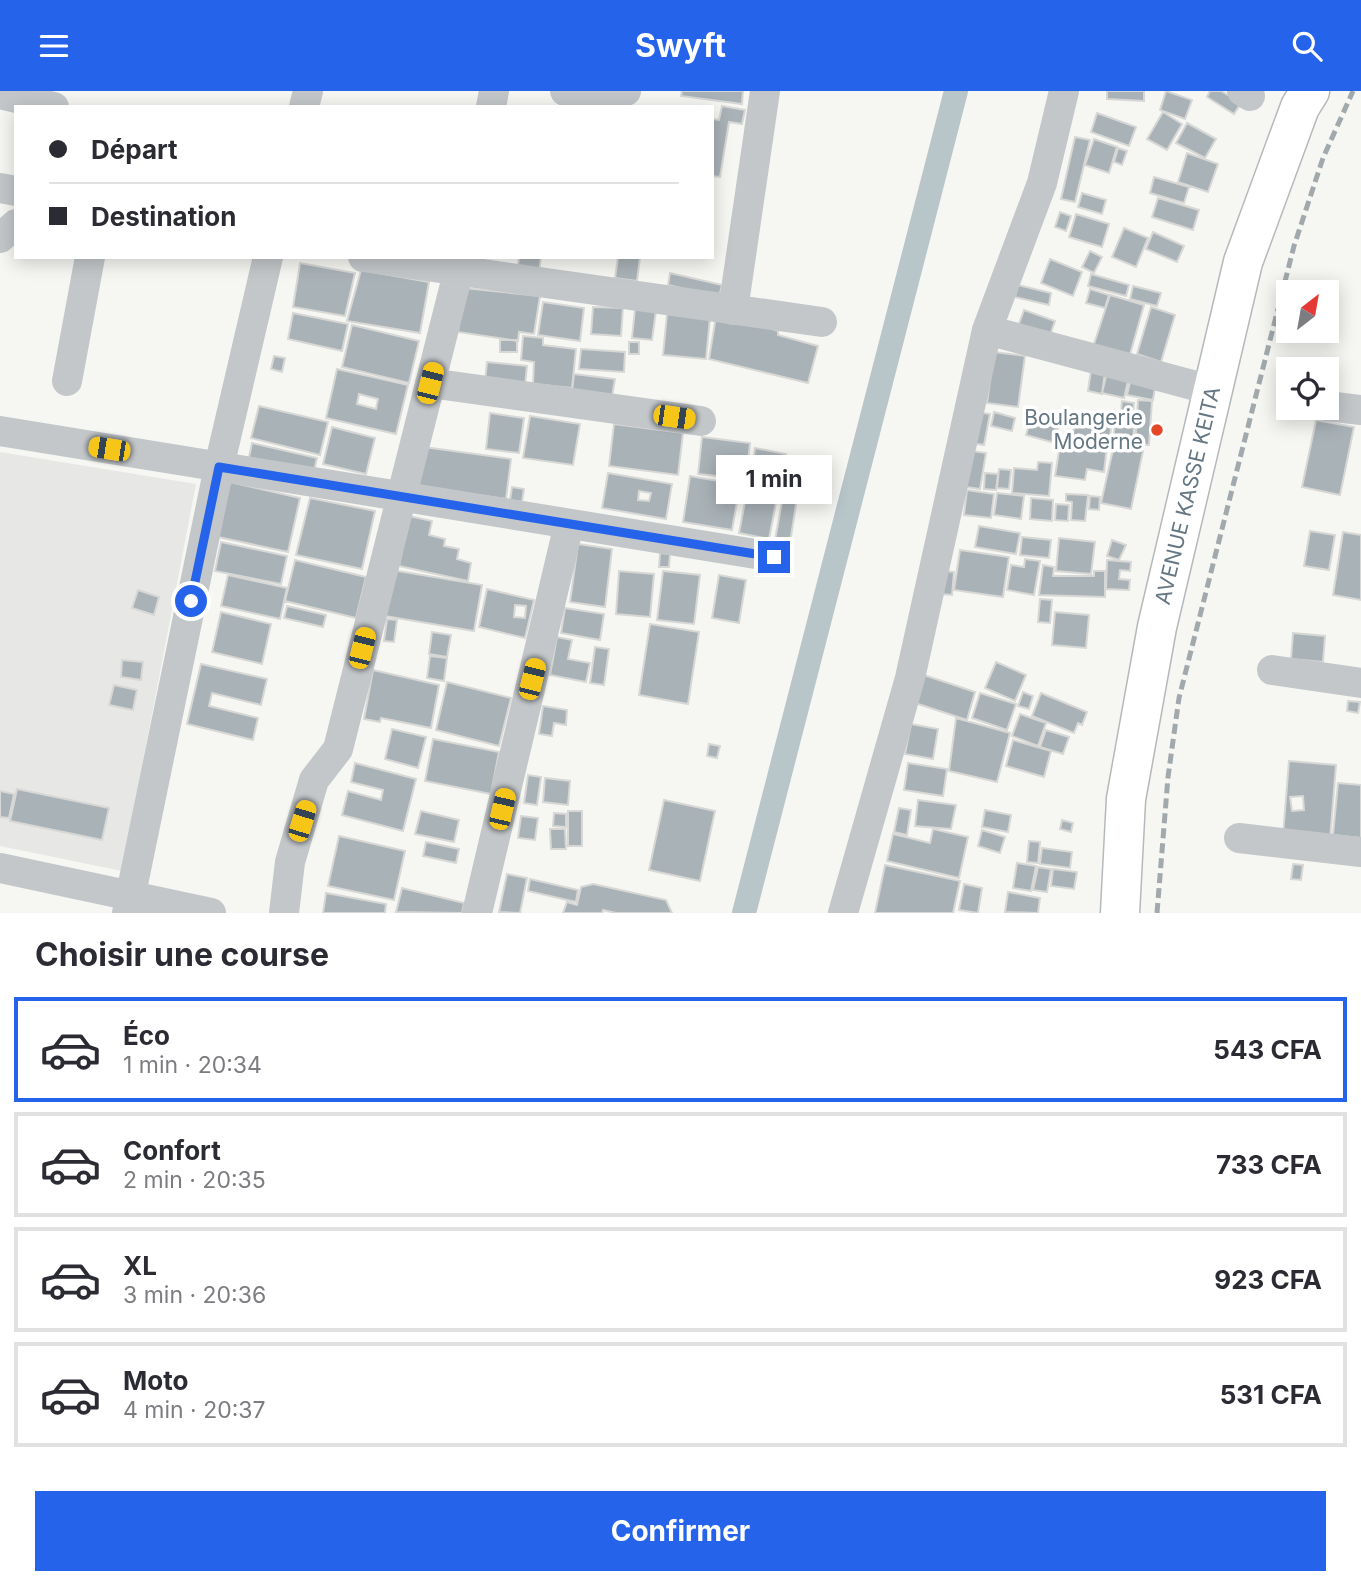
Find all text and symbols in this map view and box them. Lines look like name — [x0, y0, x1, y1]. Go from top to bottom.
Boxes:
text: Swyft — [635, 26, 726, 65]
icon: menu — [35, 27, 73, 65]
icon: search — [1288, 27, 1326, 65]
text: Départ — [91, 134, 178, 165]
text: Destination — [91, 201, 236, 232]
north arrow — [1276, 280, 1339, 343]
map controls — [1276, 280, 1339, 420]
button: locate — [1276, 357, 1339, 420]
car — [415, 360, 446, 406]
street label: AVENUE KASSE KEITA — [1150, 384, 1225, 607]
car — [652, 404, 697, 430]
place label: Boulangerie Moderne — [1024, 405, 1143, 454]
marker: Boulangerie Moderne — [1149, 422, 1165, 438]
car — [87, 435, 132, 463]
callout: 1 min — [716, 455, 832, 505]
text: 1 min — [746, 465, 802, 493]
route end — [758, 541, 790, 573]
route start — [175, 585, 207, 617]
car — [347, 625, 378, 671]
car — [517, 656, 548, 702]
car — [488, 786, 517, 832]
car — [286, 798, 319, 844]
text: Choisir une course — [35, 935, 329, 974]
icon: car — [39, 1018, 102, 1081]
text: Éco — [123, 1020, 170, 1051]
text: 543 CFA — [1213, 1034, 1322, 1065]
text: 1 min · 20:34 — [123, 1051, 262, 1079]
icon: car — [39, 1133, 102, 1196]
text: Confort — [123, 1135, 221, 1166]
text: 733 CFA — [1216, 1149, 1322, 1180]
text: 2 min · 20:35 — [123, 1166, 266, 1194]
icon: car — [39, 1248, 102, 1311]
text: XL — [123, 1250, 157, 1281]
text: 923 CFA — [1214, 1264, 1322, 1295]
text: 3 min · 20:36 — [123, 1281, 266, 1309]
icon: car — [39, 1363, 102, 1426]
text: Moto — [123, 1365, 188, 1396]
text: 531 CFA — [1220, 1379, 1322, 1410]
text: 4 min · 20:37 — [123, 1396, 266, 1424]
button: Confirmer — [35, 1491, 1326, 1571]

